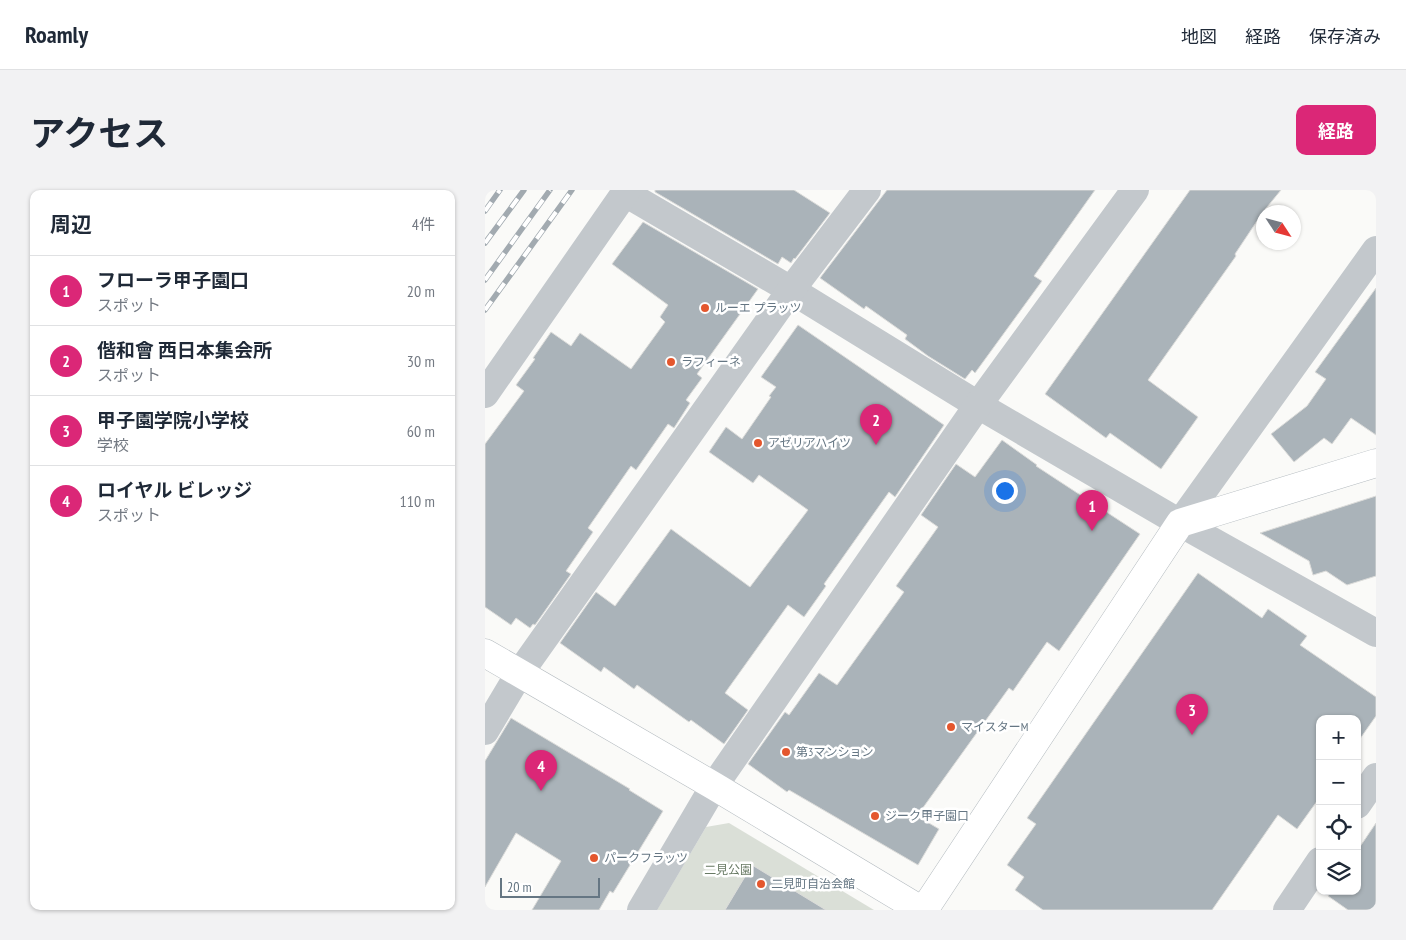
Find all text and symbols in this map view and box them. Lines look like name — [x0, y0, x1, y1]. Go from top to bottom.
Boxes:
text: Roamly — [25, 19, 88, 50]
text: 地図 — [1181, 25, 1217, 48]
text: 経路 — [1245, 25, 1281, 48]
text: 保存済み — [1309, 25, 1381, 48]
button: 経路 — [1296, 105, 1376, 155]
text: アクセス — [30, 110, 168, 156]
north arrow — [1256, 205, 1301, 250]
text: 周辺 — [50, 211, 92, 238]
text: 4件 — [412, 214, 435, 234]
text: フローラ甲子園口 — [97, 268, 249, 292]
text: 1 — [62, 281, 70, 301]
text: 20 m — [407, 281, 435, 301]
text: スポット — [97, 295, 161, 315]
place label: ルーエ プラッツ — [715, 300, 802, 315]
marker: ルーエ プラッツ — [699, 302, 711, 314]
text: 偕和會 西日本集会所 — [97, 338, 272, 362]
text: 2 — [62, 351, 70, 371]
text: 30 m — [407, 351, 435, 371]
place label: ラフィーネ — [681, 354, 741, 369]
marker: ラフィーネ — [665, 356, 677, 368]
text: スポット — [97, 365, 161, 385]
pin: 2 — [860, 404, 892, 445]
text: 甲子園学院小学校 — [97, 408, 249, 432]
text: 3 — [62, 421, 70, 441]
text: 60 m — [407, 421, 435, 441]
text: 学校 — [97, 435, 129, 455]
place label: アゼリアハイツ — [768, 435, 851, 450]
marker: アゼリアハイツ — [752, 437, 764, 449]
text: ロイヤル ビレッジ — [97, 478, 252, 502]
your location — [992, 478, 1018, 504]
pin: 1 — [1076, 490, 1108, 531]
text: 4 — [62, 491, 70, 511]
text: 110 m — [400, 491, 435, 511]
text: スポット — [97, 505, 161, 525]
pin: 3 — [1176, 694, 1208, 735]
map controls — [1316, 715, 1361, 895]
button: + — [1316, 715, 1361, 760]
place label: マイスターM — [961, 719, 1028, 734]
marker: マイスターM — [945, 721, 957, 733]
place label: 第3マンション — [796, 744, 873, 759]
marker: 第3マンション — [780, 746, 792, 758]
pin: 4 — [525, 750, 557, 791]
button: − — [1316, 760, 1361, 805]
button: locate — [1316, 805, 1361, 850]
place label: ジーク甲子園口 — [885, 808, 969, 823]
marker: ジーク甲子園口 — [869, 810, 881, 822]
place label: パークフラッツ — [604, 850, 688, 865]
button: layers — [1316, 850, 1361, 895]
marker: パークフラッツ — [588, 852, 600, 864]
park label: 二見公園 — [704, 862, 752, 877]
scale bar — [500, 875, 600, 898]
place label: 二見町自治会館 — [771, 876, 855, 891]
text: 20 m — [507, 878, 532, 896]
marker: 二見町自治会館 — [755, 878, 767, 890]

